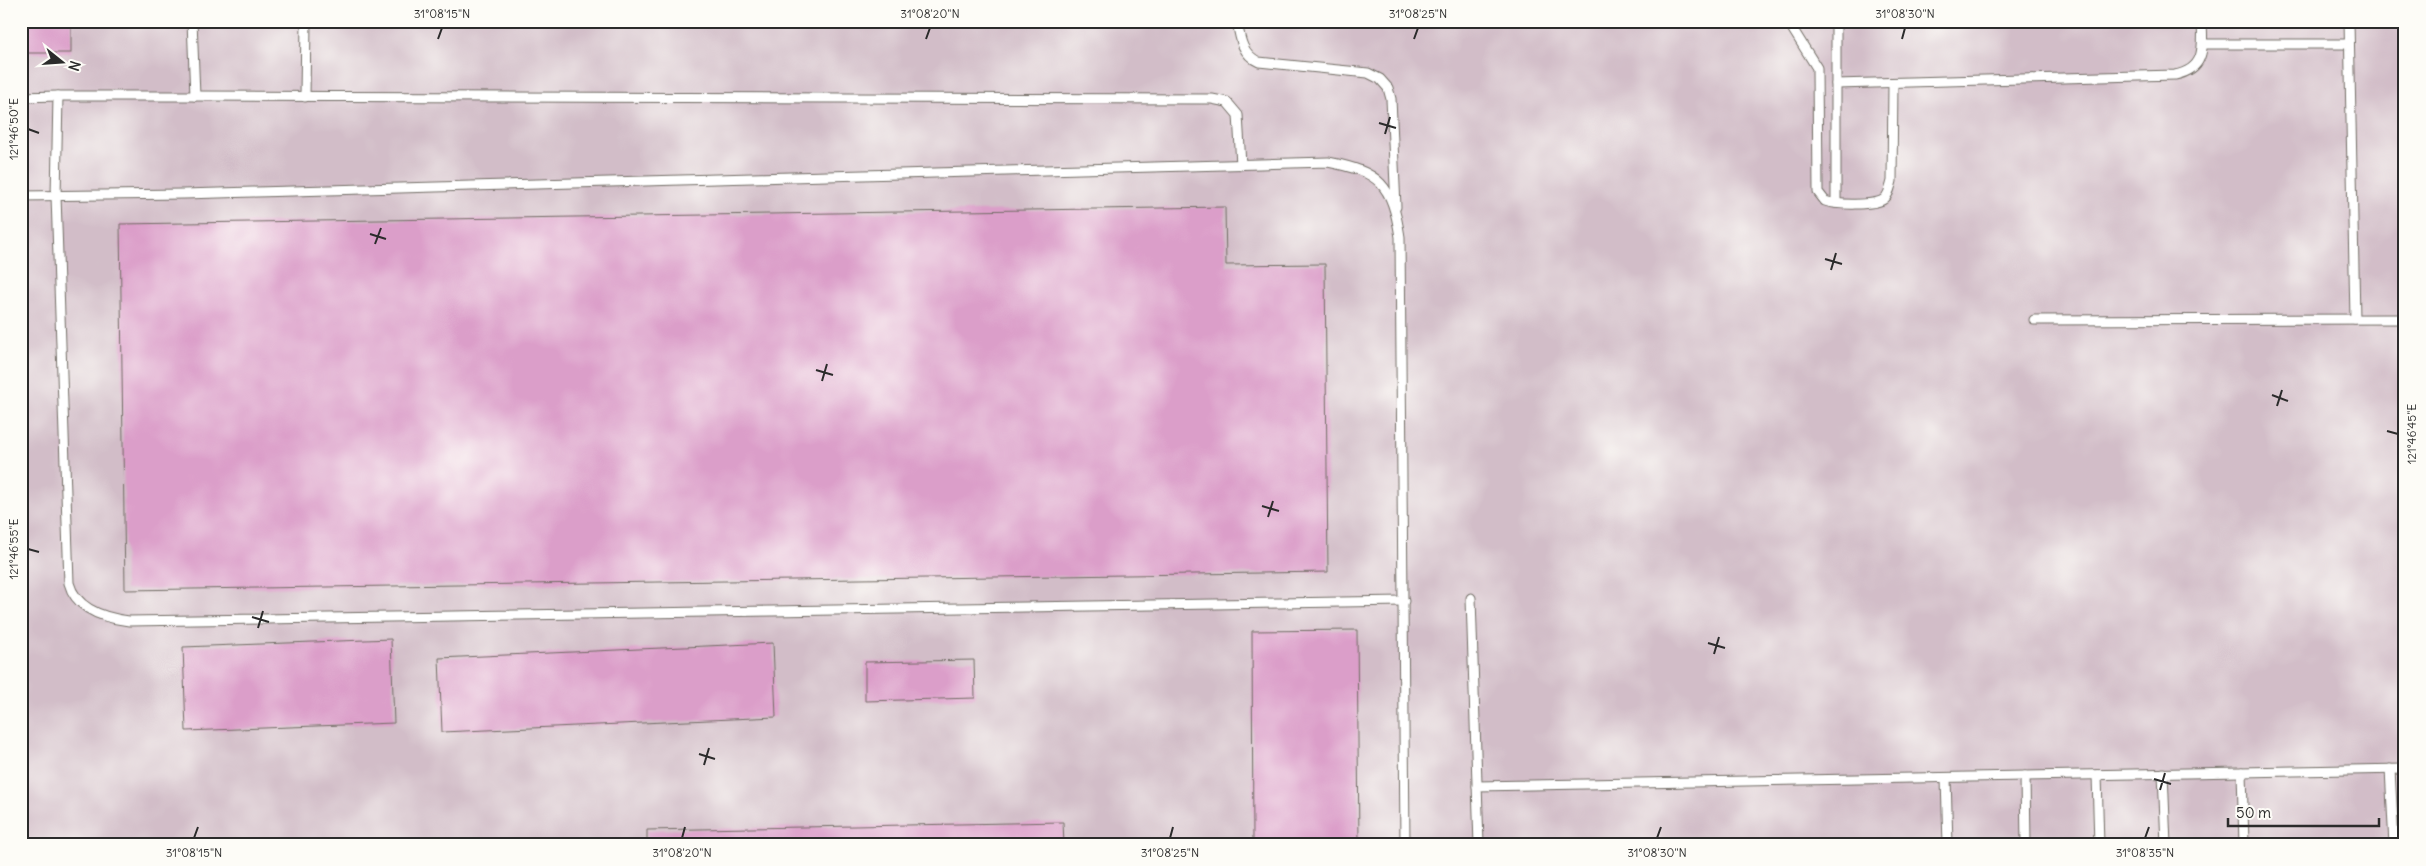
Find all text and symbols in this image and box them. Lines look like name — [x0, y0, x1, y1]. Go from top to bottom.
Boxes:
text: 31°08'15"N — [414, 6, 470, 21]
text: 31°08'20"N — [900, 6, 960, 21]
text: 31°08'25"N — [1389, 6, 1447, 21]
text: 31°08'30"N — [1875, 6, 1935, 21]
north arrow — [38, 38, 88, 88]
text: N — [64, 59, 84, 73]
text: 121°46'50"E — [6, 98, 21, 160]
text: 121°46'45"E — [2404, 404, 2419, 464]
text: 121°46'55"E — [6, 519, 21, 579]
scale bar — [2228, 796, 2380, 828]
text: 50 m — [2236, 803, 2271, 822]
text: 31°08'15"N — [166, 845, 222, 860]
text: 31°08'20"N — [652, 845, 712, 860]
text: 31°08'25"N — [1141, 845, 1199, 860]
text: 31°08'30"N — [1627, 845, 1687, 860]
text: 31°08'35"N — [2116, 845, 2174, 860]

